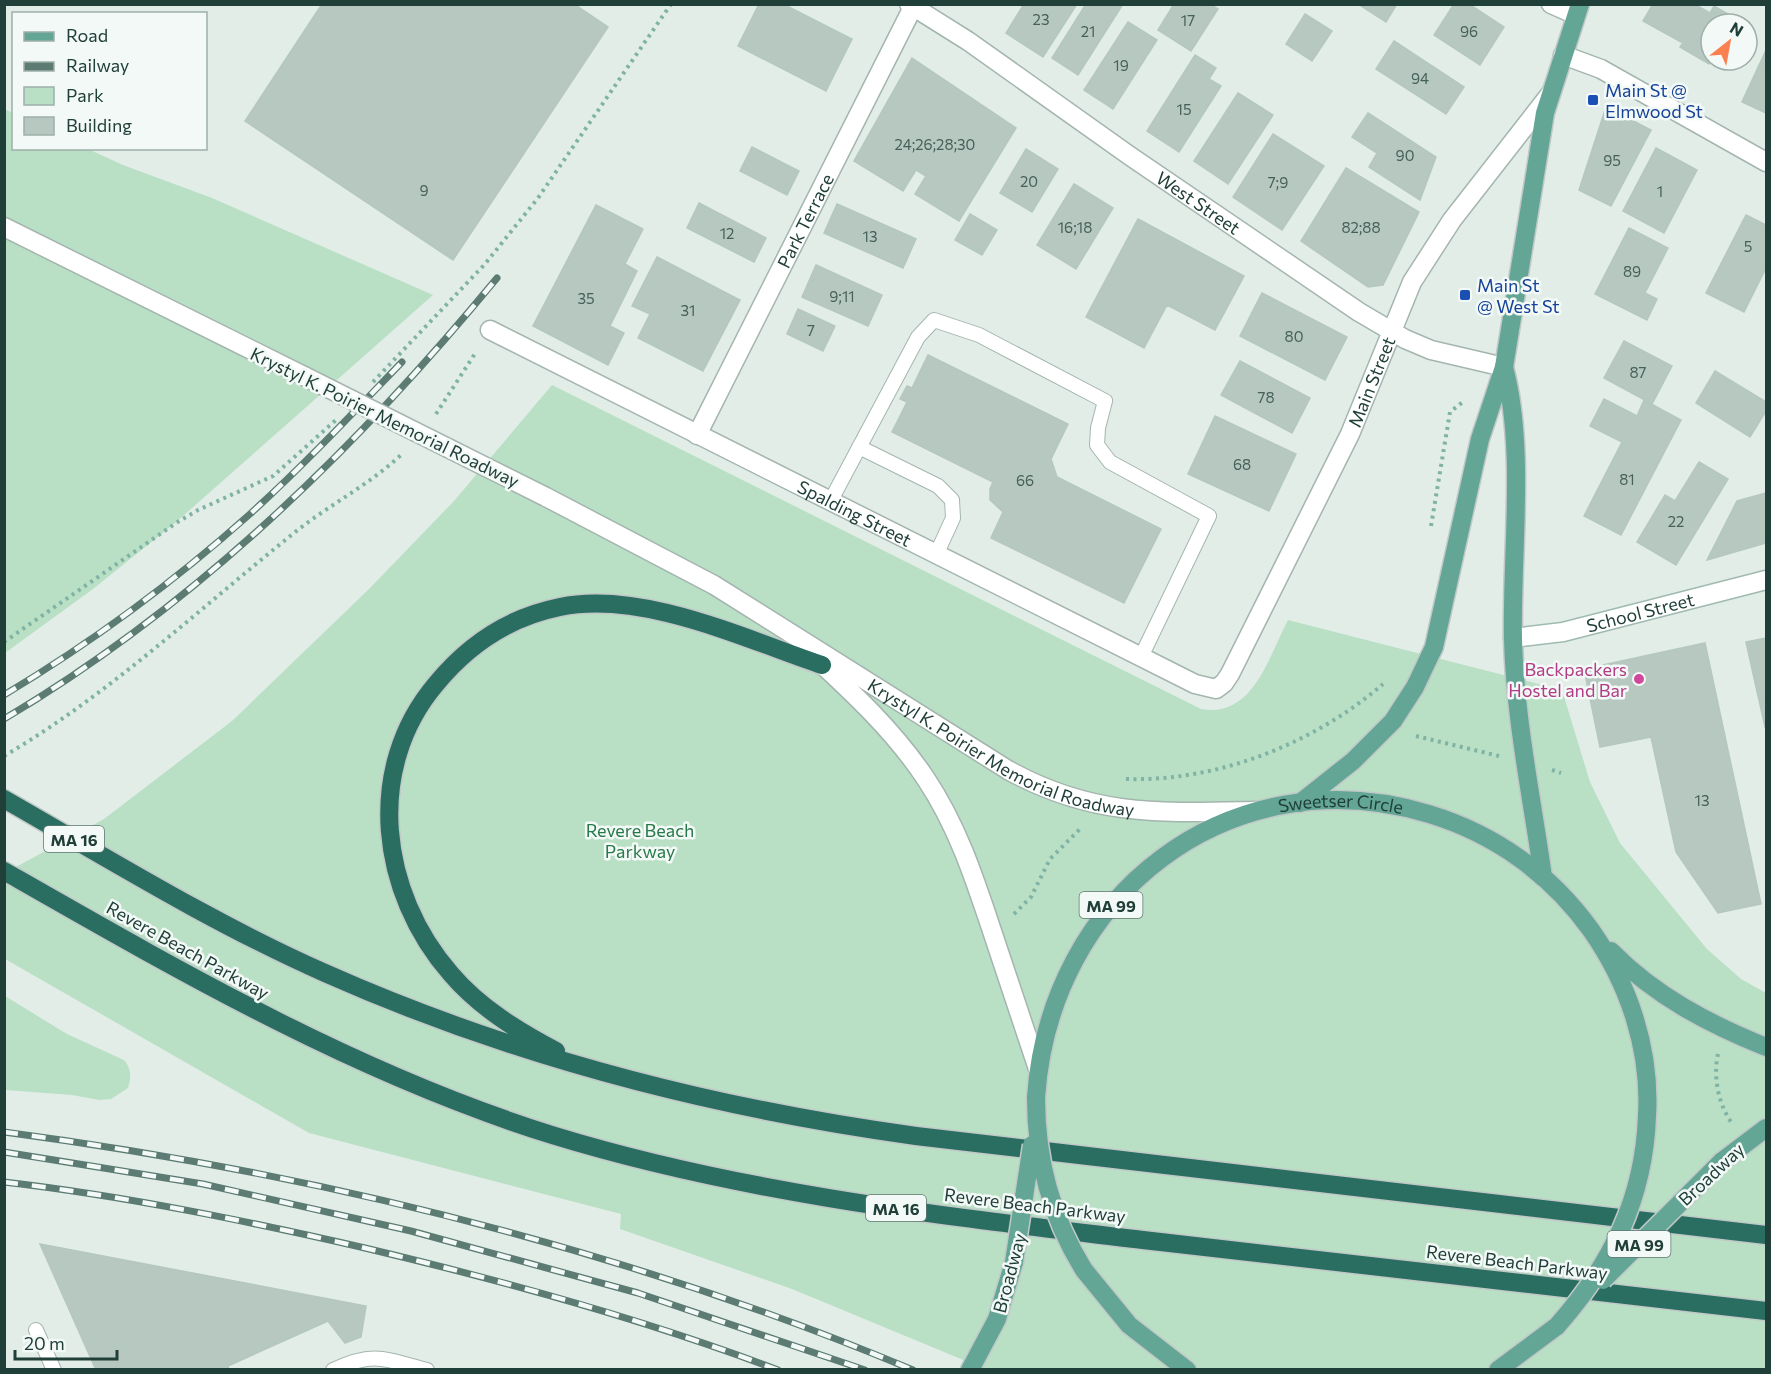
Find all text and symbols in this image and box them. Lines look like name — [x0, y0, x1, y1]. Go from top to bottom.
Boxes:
house number: 23 — [1033, 10, 1049, 28]
house number: 17 — [1181, 11, 1195, 29]
legend — [12, 12, 207, 150]
north arrow — [1699, 12, 1759, 72]
text: N — [1727, 17, 1747, 40]
house number: 21 — [1081, 22, 1095, 40]
house number: 96 — [1460, 22, 1478, 40]
text: Road — [66, 24, 108, 46]
text: Railway — [66, 54, 129, 76]
house number: 19 — [1113, 56, 1129, 74]
house number: 94 — [1411, 69, 1429, 87]
place label: Main St @ Elmwood St — [1605, 79, 1703, 122]
text: Park — [66, 84, 104, 106]
marker: Main St @ Elmwood St — [1586, 93, 1600, 107]
house number: 15 — [1176, 100, 1192, 118]
text: Building — [66, 114, 132, 136]
house number: 24;26;28;30 — [895, 135, 975, 153]
house number: 90 — [1396, 146, 1414, 164]
house number: 95 — [1603, 151, 1621, 169]
street label: West Street — [1152, 166, 1244, 239]
street label: Park Terrace — [772, 170, 838, 272]
house number: 20 — [1020, 172, 1038, 190]
house number: 7;9 — [1268, 173, 1288, 191]
house number: 9 — [419, 181, 429, 199]
house number: 1 — [1657, 182, 1663, 200]
house number: 16;18 — [1058, 218, 1092, 236]
house number: 82;88 — [1341, 218, 1381, 236]
house number: 12 — [720, 224, 734, 242]
house number: 13 — [863, 227, 877, 245]
house number: 5 — [1744, 237, 1752, 255]
house number: 89 — [1623, 262, 1641, 280]
place label: Main St @ West St — [1477, 274, 1560, 317]
house number: 9;11 — [829, 287, 855, 305]
marker: Main St @ West St — [1458, 288, 1472, 302]
house number: 35 — [577, 289, 595, 307]
house number: 31 — [681, 301, 695, 319]
house number: 7 — [807, 321, 815, 339]
house number: 80 — [1285, 327, 1303, 345]
street label: Main Street — [1343, 333, 1400, 430]
street label: Krystyl K. Poirier Memorial Roadway — [247, 342, 523, 492]
house number: 87 — [1630, 363, 1647, 381]
house number: 78 — [1258, 388, 1274, 406]
house number: 68 — [1233, 455, 1251, 473]
house number: 81 — [1619, 470, 1635, 488]
house number: 66 — [1016, 471, 1034, 489]
street label: Spalding Street — [794, 475, 915, 551]
house number: 22 — [1668, 512, 1684, 530]
street label: School Street — [1584, 588, 1696, 637]
place label: Backpackers Hostel and Bar — [1508, 658, 1627, 701]
marker: Backpackers Hostel and Bar — [1632, 672, 1646, 686]
street label: Krystyl K. Poirier Memorial Roadway — [864, 674, 1136, 821]
street label: Sweetser Circle — [1276, 789, 1405, 818]
house number: 13 — [1695, 791, 1709, 809]
park label: Revere Beach Parkway — [586, 819, 694, 862]
road number: MA 16 — [44, 826, 104, 852]
road number: MA 99 — [1080, 892, 1142, 918]
street label: Revere Beach Parkway — [103, 896, 273, 1004]
street label: Broadway — [1674, 1138, 1748, 1210]
street label: Revere Beach Parkway — [943, 1183, 1127, 1227]
road number: MA 16 — [866, 1195, 926, 1221]
street label: Broadway — [988, 1231, 1030, 1315]
road number: MA 99 — [1608, 1231, 1670, 1257]
street label: Revere Beach Parkway — [1425, 1240, 1609, 1284]
scale bar — [15, 1323, 117, 1361]
text: 20 m — [24, 1332, 65, 1354]

